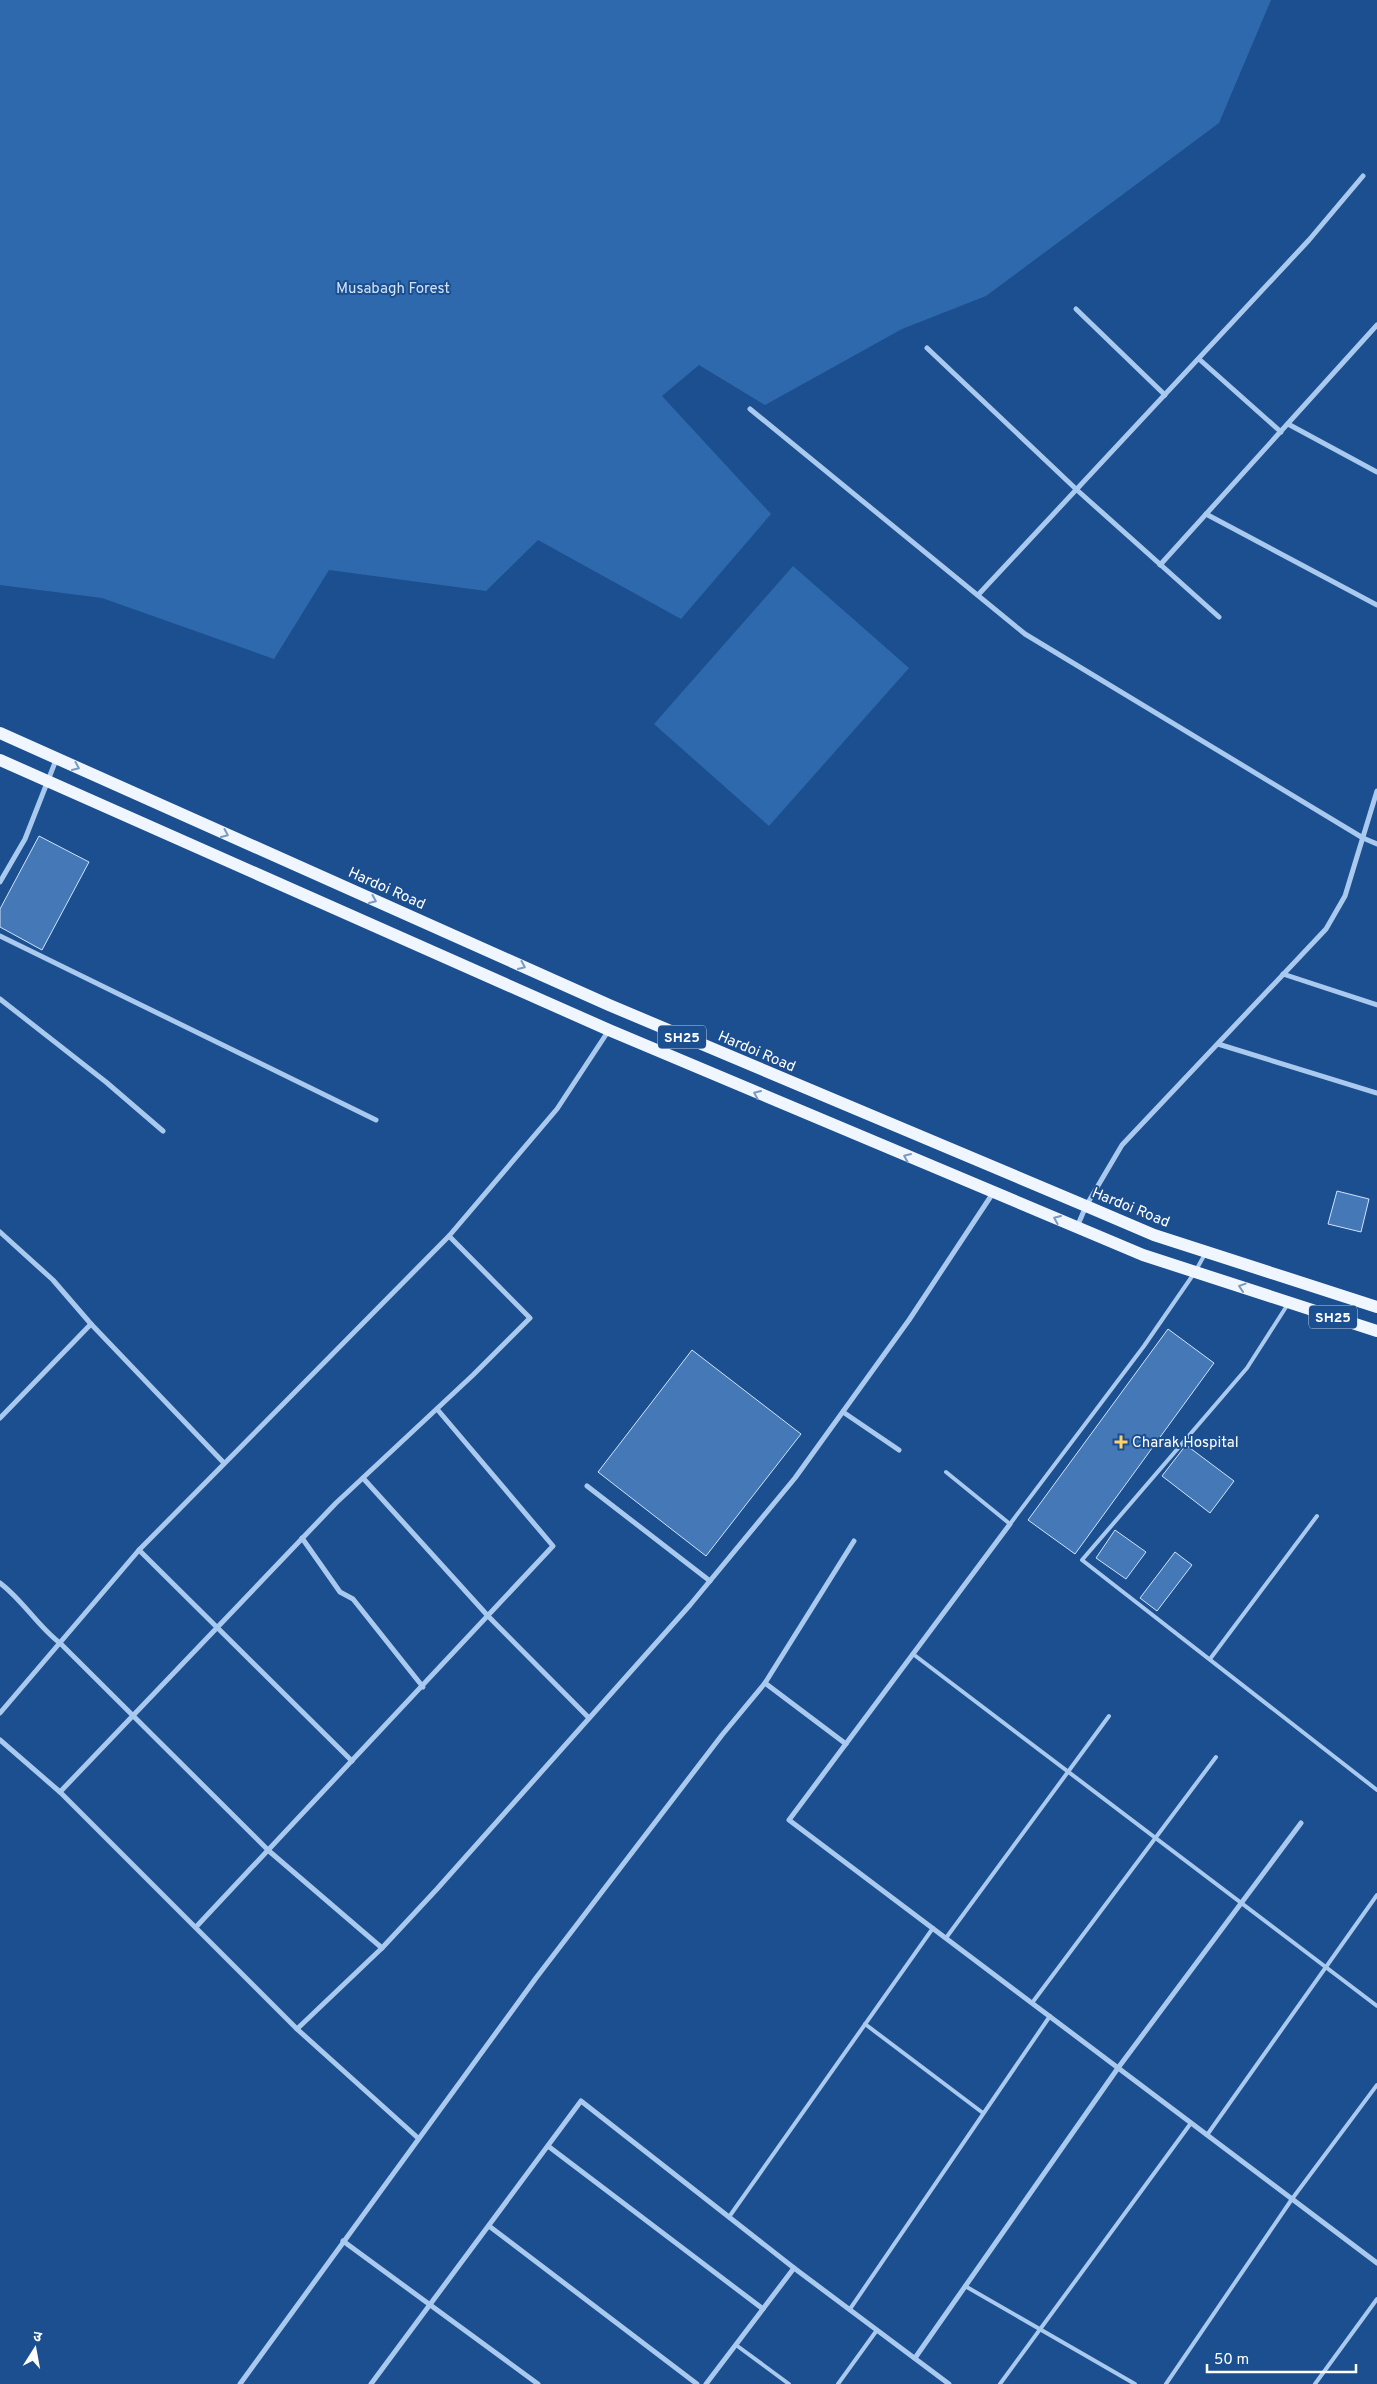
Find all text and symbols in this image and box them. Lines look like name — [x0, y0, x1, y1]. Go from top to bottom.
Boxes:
park label: Musabagh Forest — [336, 280, 450, 299]
one-way arrow — [71, 761, 80, 772]
one-way arrow — [220, 827, 229, 838]
street label: Hardoi Road — [345, 864, 428, 915]
one-way arrow — [368, 893, 377, 904]
one-way arrow — [517, 960, 526, 971]
road number: SH25 — [658, 1026, 706, 1048]
street label: Hardoi Road — [715, 1028, 798, 1077]
one-way arrow — [753, 1089, 762, 1100]
one-way arrow — [903, 1153, 912, 1163]
street label: Hardoi Road — [1089, 1184, 1172, 1233]
one-way arrow — [1053, 1215, 1062, 1226]
one-way arrow — [1239, 1283, 1247, 1293]
road number: SH25 — [1309, 1305, 1357, 1328]
place label: Charak Hospital — [1132, 1434, 1239, 1453]
marker: Charak Hospital — [1114, 1435, 1128, 1449]
north arrow — [10, 2324, 60, 2374]
text: उ — [32, 2329, 44, 2347]
scale bar — [1207, 2342, 1356, 2374]
text: 50 m — [1214, 2351, 1249, 2370]

